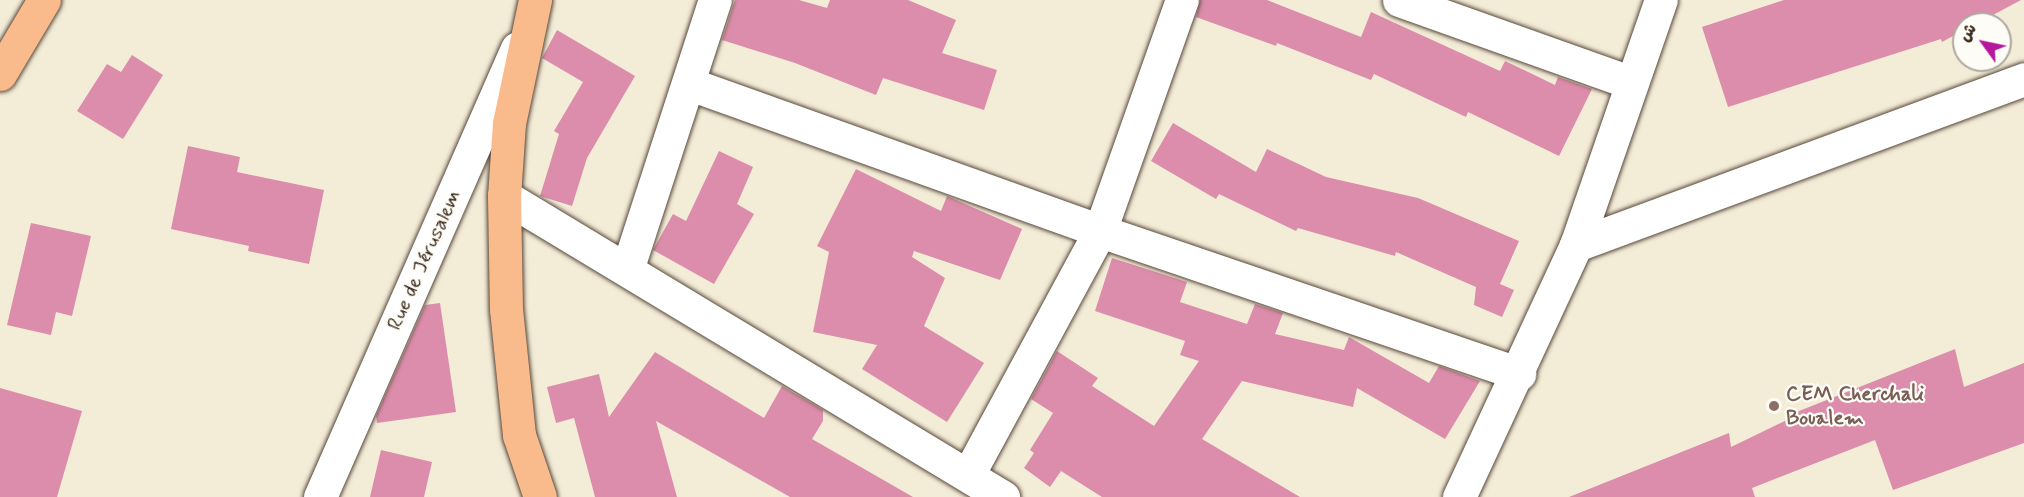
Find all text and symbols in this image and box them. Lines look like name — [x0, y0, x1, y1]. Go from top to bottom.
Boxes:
north arrow — [1952, 12, 2012, 72]
text: ش — [1955, 20, 1982, 46]
street label: Rue de Jérusalem — [381, 185, 467, 335]
place label: CEM Cherchali Boualem — [1786, 381, 1928, 431]
marker: CEM Cherchali Boualem — [1767, 399, 1781, 413]

